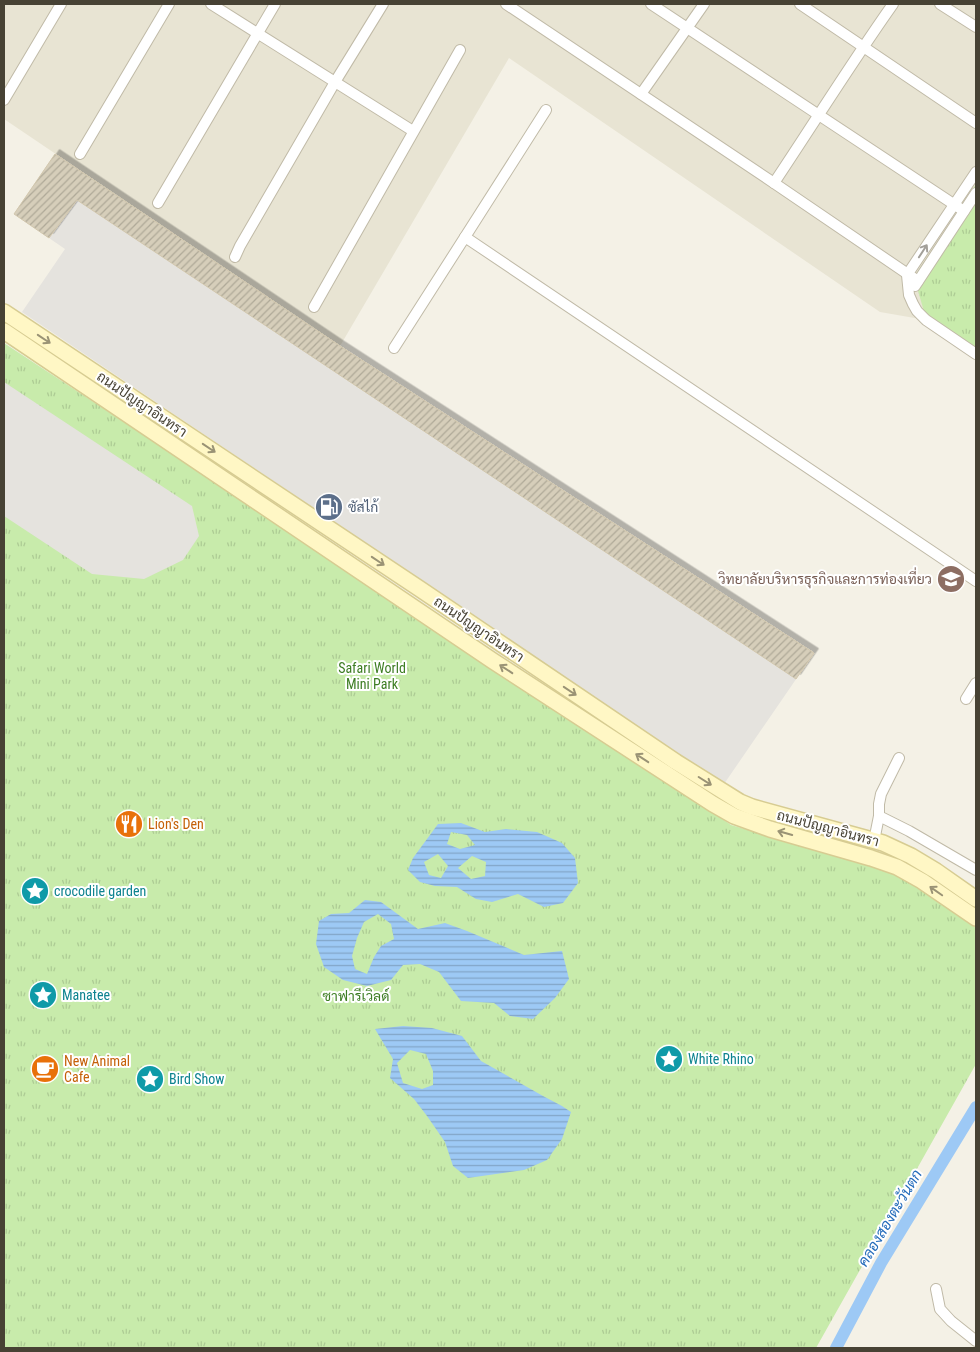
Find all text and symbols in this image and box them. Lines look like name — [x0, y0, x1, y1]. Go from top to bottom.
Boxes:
one-way arrow — [918, 245, 928, 259]
one-way arrow — [37, 334, 51, 344]
street label: ถนนปัญญาอินทรา — [93, 368, 190, 441]
one-way arrow — [202, 443, 216, 454]
fuel station icon: ซัสไก้ — [314, 492, 344, 522]
place label: ซัสไก้ — [348, 498, 379, 515]
one-way arrow — [370, 556, 384, 566]
school or university icon: วิทยาลัยบริหารธุรกิจและการท่องเที่ยว — [936, 564, 966, 594]
place label: วิทยาลัยบริหารธุรกิจและการท่องเที่ยว — [717, 567, 932, 589]
street label: ถนนปัญญาอินทรา — [430, 593, 527, 666]
park label: Safari World Mini Park — [338, 660, 406, 692]
one-way arrow — [500, 664, 514, 674]
one-way arrow — [563, 686, 577, 696]
one-way arrow — [636, 753, 650, 763]
one-way arrow — [698, 776, 712, 786]
street label: ถนนปัญญาอินทรา — [775, 807, 881, 850]
restaurant icon: Lion's Den — [114, 809, 144, 839]
place label: Lion's Den — [148, 816, 204, 832]
one-way arrow — [778, 828, 794, 838]
place icon: crocodile garden — [20, 876, 50, 906]
place label: crocodile garden — [54, 883, 146, 899]
one-way arrow — [929, 886, 943, 896]
place icon: Manatee — [28, 980, 58, 1010]
place label: Manatee — [62, 987, 110, 1003]
park label: ซาฟารีเวิลด์ — [323, 987, 389, 1004]
place icon: White Rhino — [654, 1044, 684, 1074]
place label: White Rhino — [688, 1051, 754, 1067]
place label: New Animal Cafe — [64, 1053, 130, 1085]
cafe icon: New Animal Cafe — [30, 1054, 60, 1084]
place icon: Bird Show — [135, 1064, 165, 1094]
place label: Bird Show — [169, 1071, 224, 1087]
water label: คลองสองตะวันตก — [854, 1166, 926, 1270]

